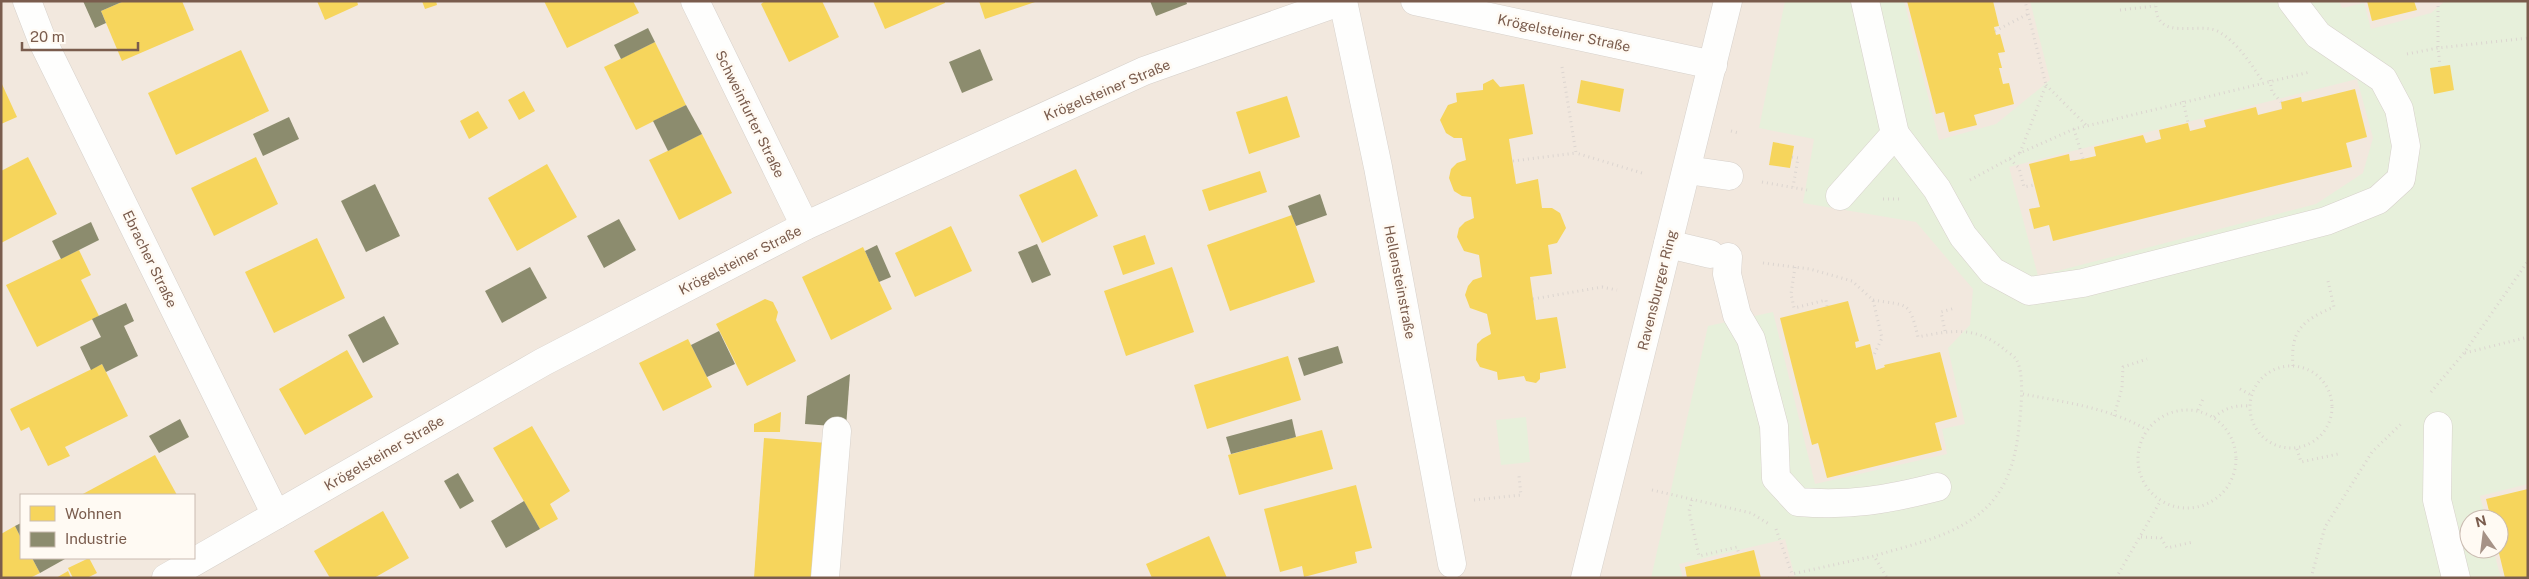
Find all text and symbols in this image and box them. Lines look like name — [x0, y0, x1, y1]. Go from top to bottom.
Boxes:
street label: Krögelsteiner Straße — [1496, 11, 1632, 55]
scale bar — [22, 20, 139, 52]
text: 20 m — [30, 28, 65, 45]
street label: Schweinfurter Straße — [712, 48, 788, 180]
street label: Krögelsteiner Straße — [1042, 56, 1173, 124]
street label: Ebracher Straße — [120, 208, 180, 310]
street label: Krögelsteiner Straße — [676, 222, 804, 298]
street label: Hellensteinstraße — [1381, 224, 1419, 340]
street label: Ravensburger Ring — [1634, 228, 1680, 352]
street label: Krögelsteiner Straße — [321, 412, 447, 494]
legend — [20, 494, 195, 559]
text: Wohnen — [65, 505, 122, 522]
north arrow — [2459, 509, 2509, 559]
text: N — [2474, 512, 2488, 530]
text: Industrie — [65, 530, 127, 547]

